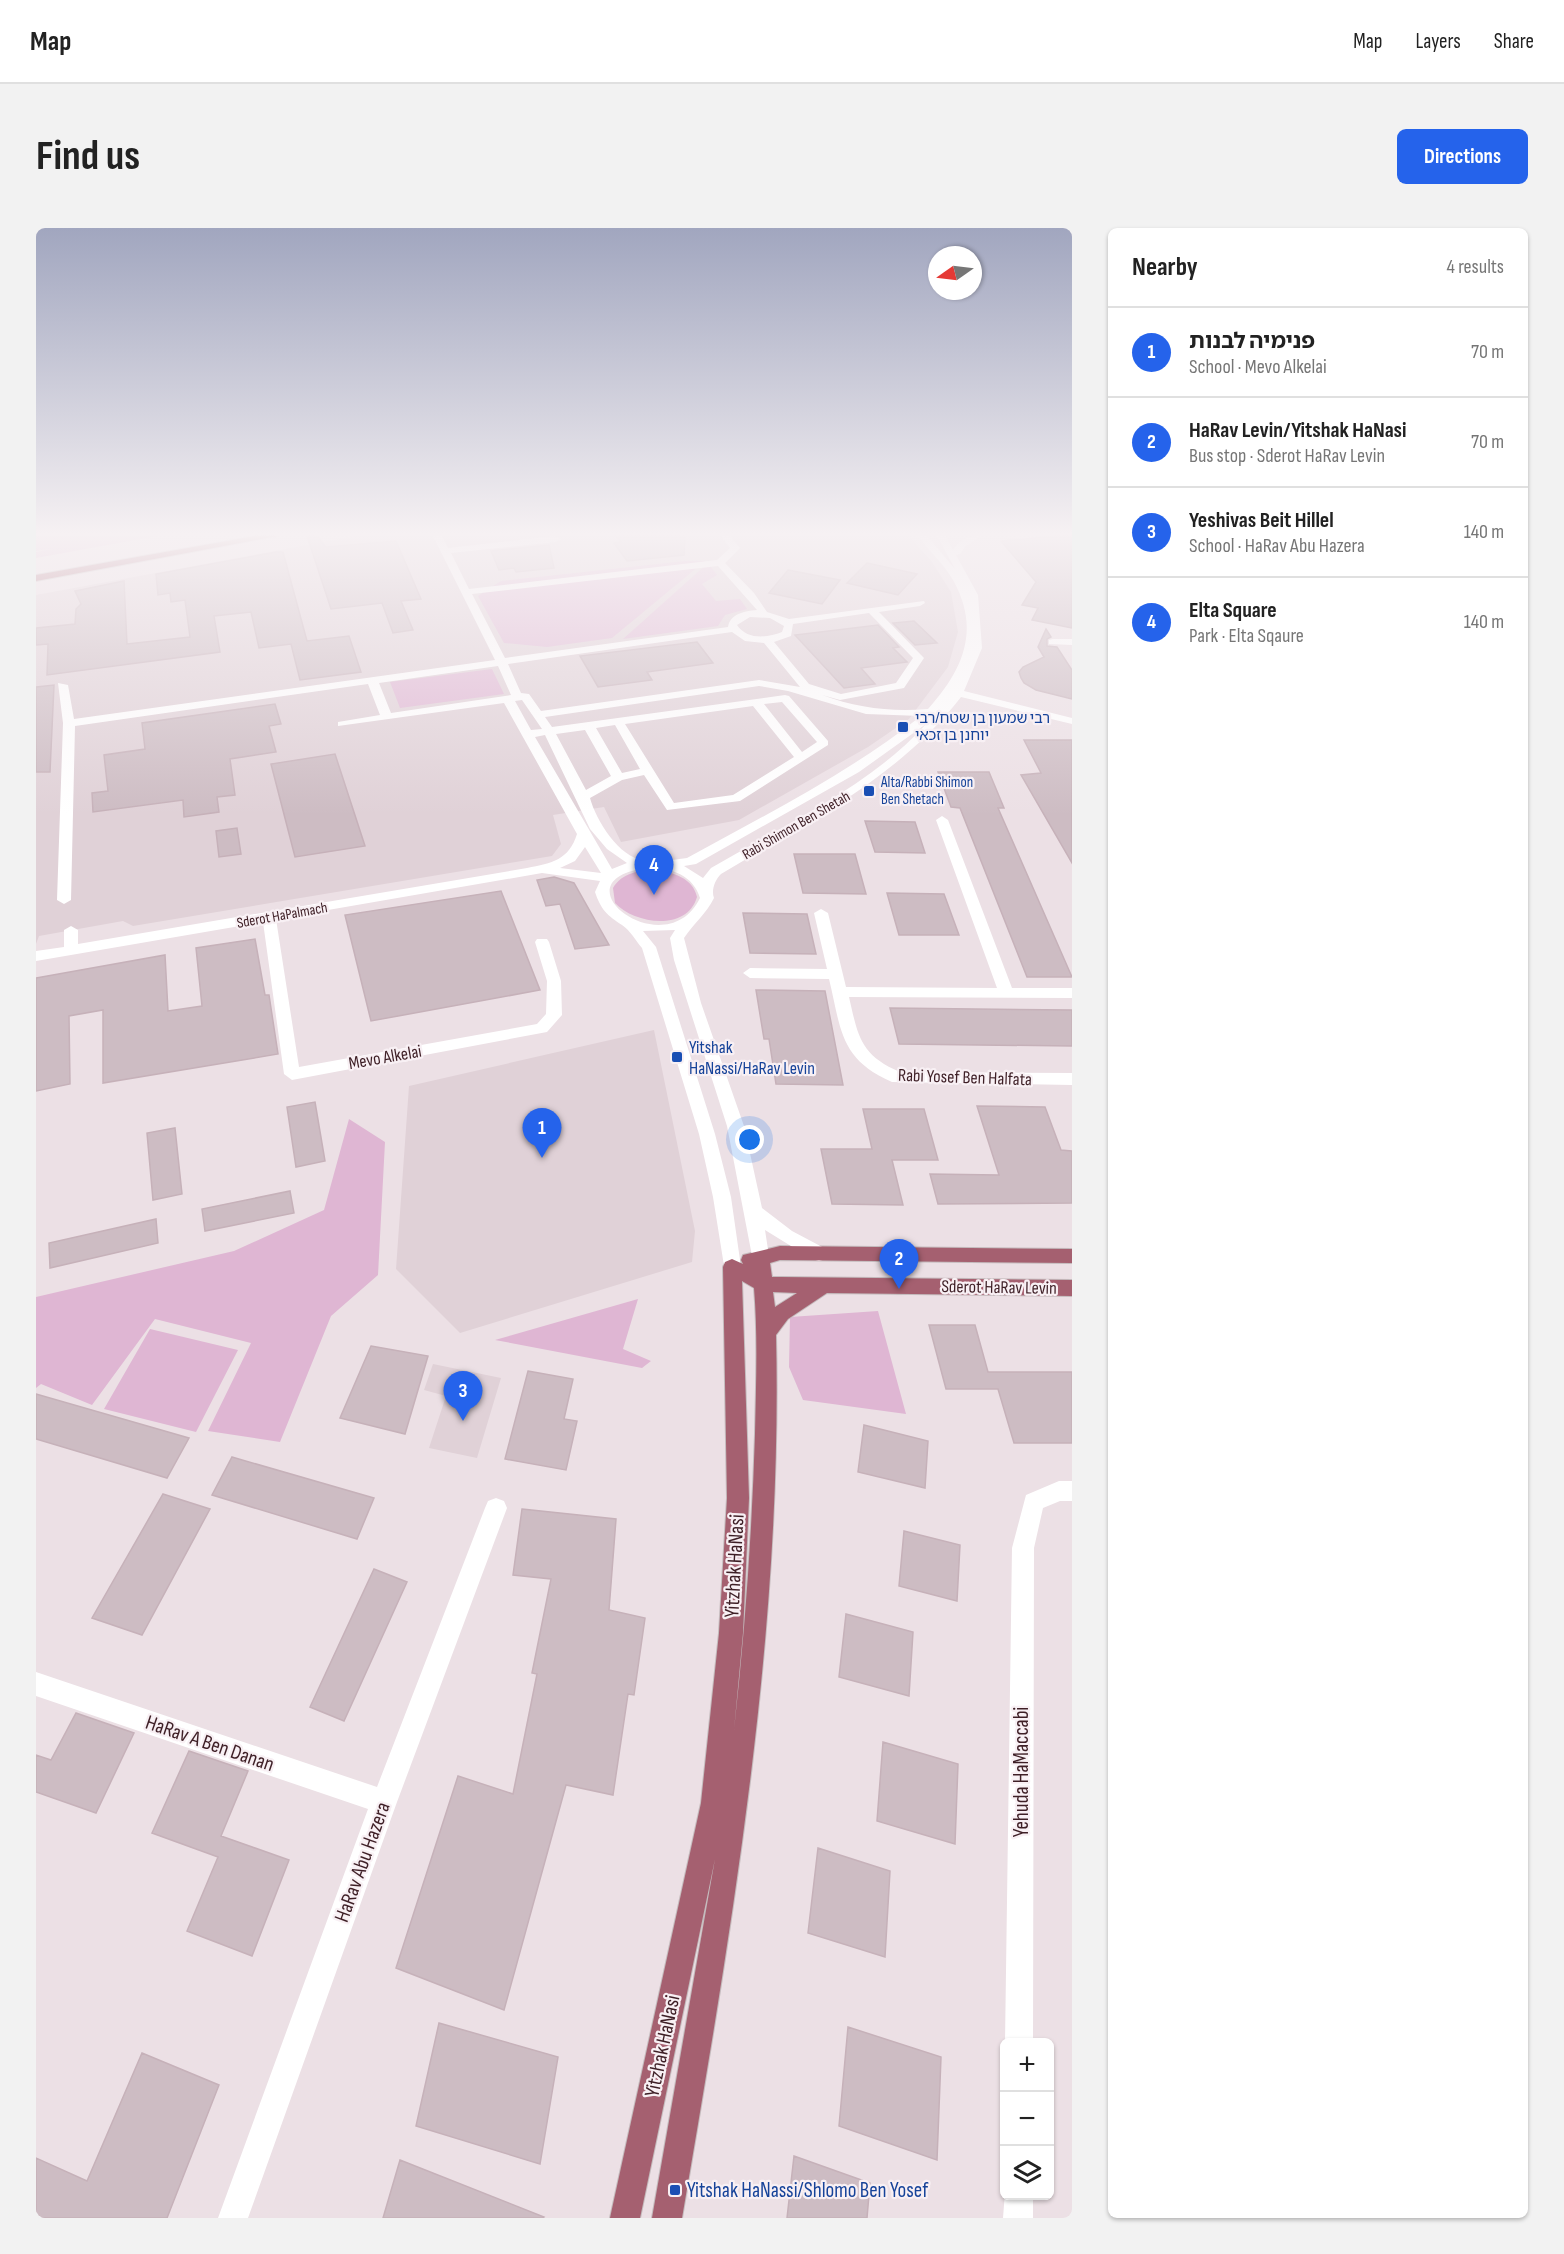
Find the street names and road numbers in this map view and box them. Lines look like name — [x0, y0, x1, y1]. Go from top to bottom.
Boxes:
street label: Rabi Shimon Ben Shetah — [739, 787, 853, 864]
street label: Sderot HaPalmach — [235, 898, 329, 933]
street label: Mevo Alkelai — [347, 1041, 423, 1074]
street label: Rabi Yosef Ben Halfata — [898, 1065, 1032, 1090]
street label: Sderot HaRav Levin — [941, 1276, 1057, 1299]
street label: Yitzhak HaNasi — [719, 1514, 750, 1618]
street label: Yehuda HaMaccabi — [1009, 1707, 1034, 1837]
street label: HaRav A Ben Danan — [142, 1710, 277, 1777]
street label: HaRav Abu Hazera — [329, 1799, 396, 1926]
street label: Yitzhak HaNasi — [639, 1993, 685, 2099]

